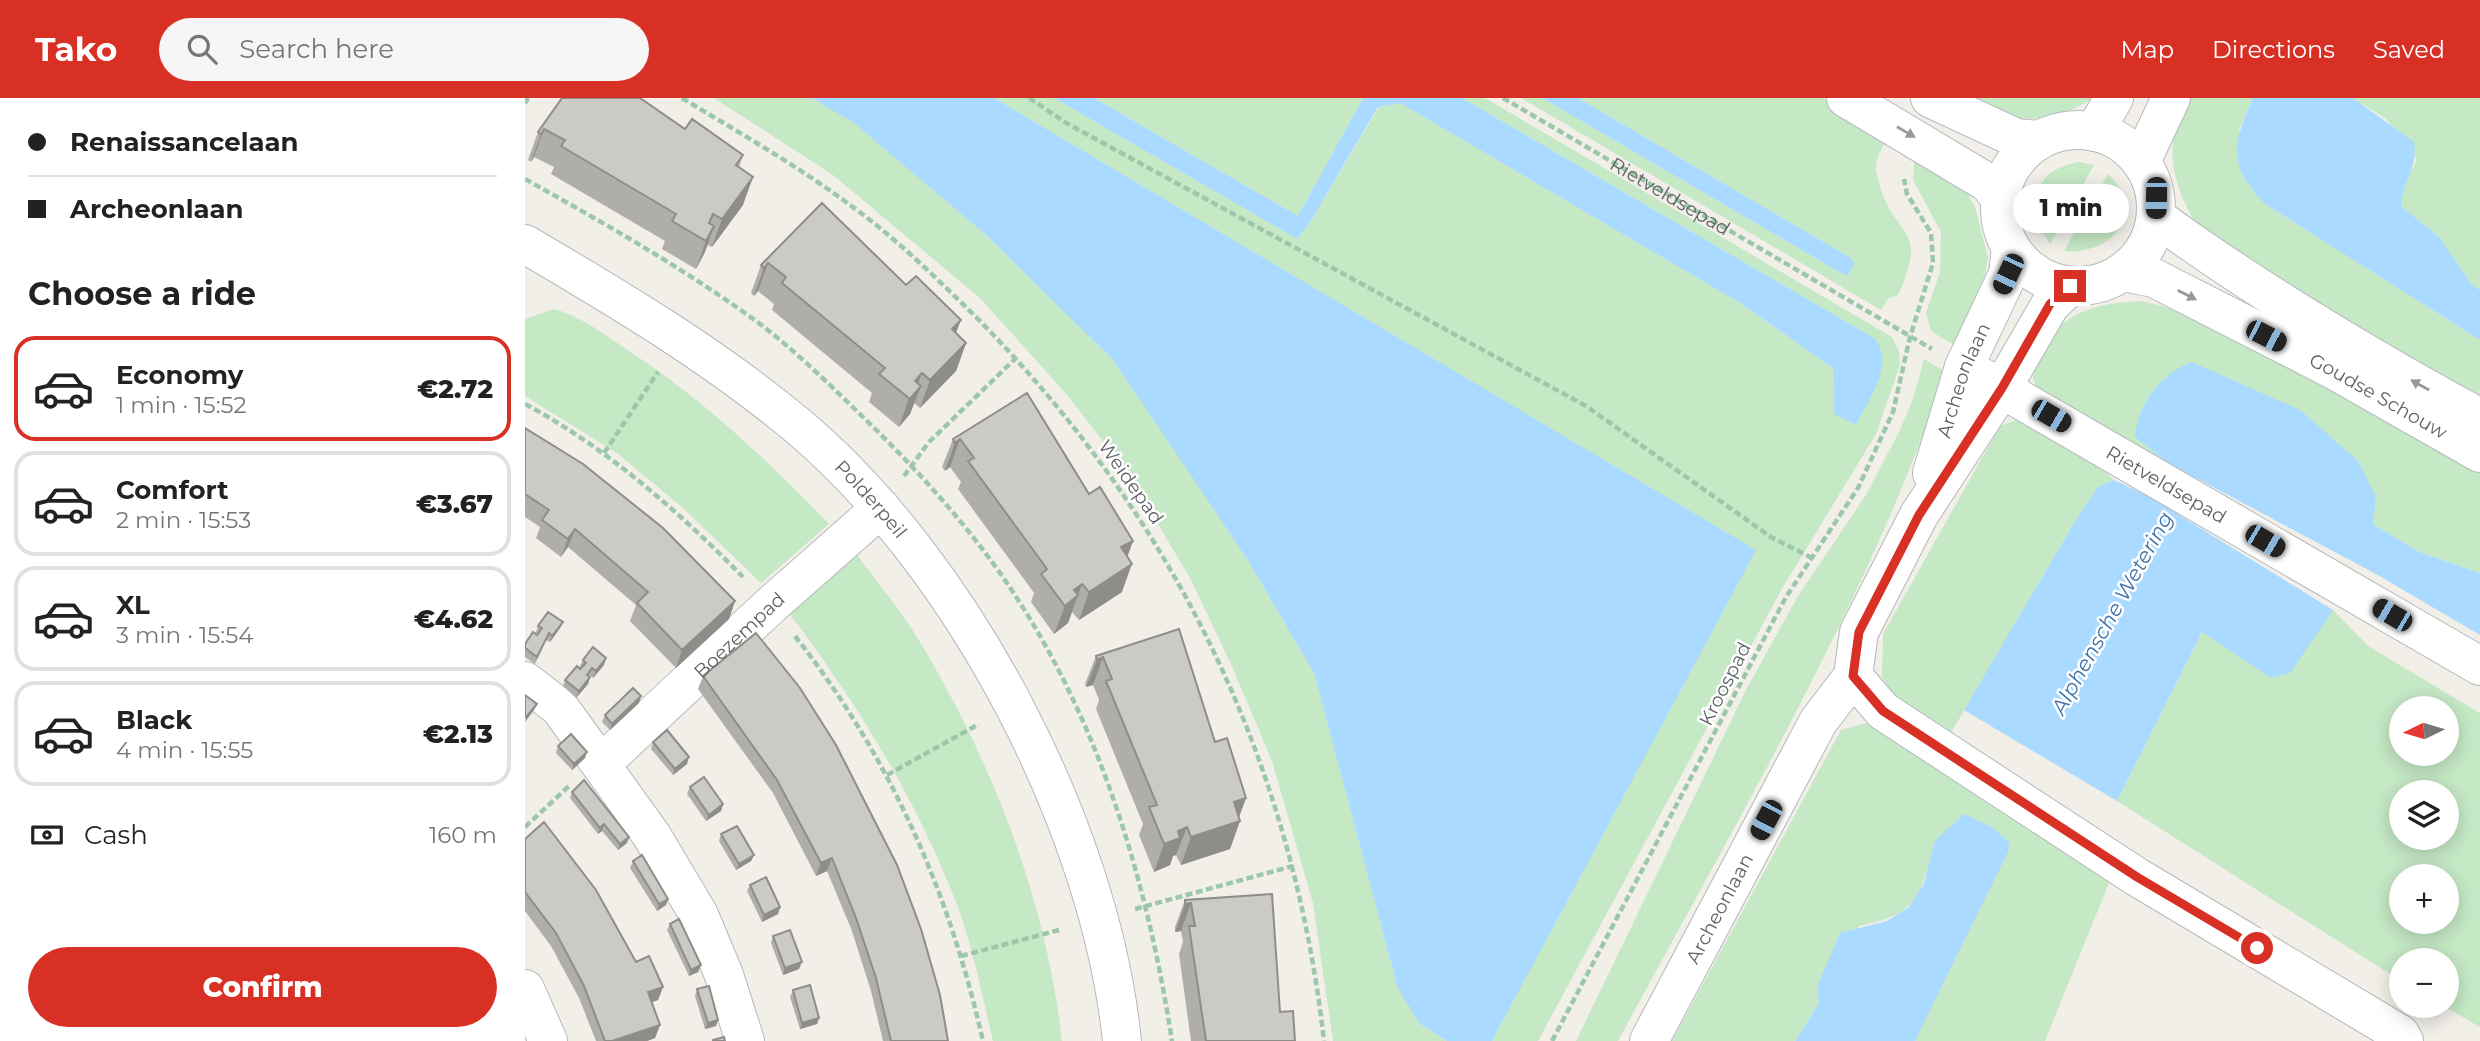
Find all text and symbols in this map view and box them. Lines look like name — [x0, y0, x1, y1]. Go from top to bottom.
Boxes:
search box — [159, 18, 649, 81]
text: Tako — [35, 29, 117, 69]
icon: search — [183, 30, 221, 68]
text: Search here — [239, 33, 394, 65]
text: Map — [2121, 35, 2174, 64]
text: Directions — [2212, 35, 2335, 64]
text: Saved — [2373, 35, 2445, 64]
one-way arrow — [1896, 125, 1916, 137]
text: Renaissancelaan — [70, 126, 299, 158]
street label: Rietveldsepad — [1606, 152, 1735, 240]
car — [2146, 177, 2167, 219]
callout: 1 min — [2012, 184, 2128, 234]
text: Archeonlaan — [70, 193, 244, 225]
text: 1 min — [2039, 194, 2103, 222]
car — [1990, 251, 2027, 297]
route end — [2054, 270, 2086, 302]
text: Choose a ride — [28, 274, 256, 313]
one-way arrow — [2177, 290, 2197, 301]
car — [2243, 317, 2290, 355]
street label: Archeonlaan — [1932, 319, 1995, 440]
street label: Goudse Schouw — [2306, 348, 2452, 444]
icon: car — [32, 357, 95, 420]
text: Economy — [116, 359, 243, 391]
text: €2.72 — [417, 373, 493, 405]
one-way arrow — [2410, 379, 2430, 391]
text: 1 min · 15:52 — [116, 391, 246, 419]
car — [2028, 396, 2075, 436]
street label: Weidepad — [1093, 435, 1169, 529]
street label: Rietveldsepad — [2102, 440, 2231, 528]
street label: Polderpeil — [830, 455, 912, 542]
icon: car — [32, 472, 95, 535]
text: Comfort — [116, 474, 228, 506]
text: €3.67 — [416, 488, 493, 520]
text: 2 min · 15:53 — [116, 506, 251, 534]
water label: Alphensche Wetering — [2045, 507, 2178, 721]
car — [2242, 521, 2289, 561]
icon: car — [32, 587, 95, 650]
street label: Boezempad — [689, 587, 789, 683]
text: XL — [116, 589, 150, 621]
car — [2369, 595, 2416, 635]
text: €4.62 — [414, 603, 493, 635]
text: 3 min · 15:54 — [116, 621, 253, 649]
street label: Kroospad — [1694, 638, 1756, 730]
north arrow — [2389, 696, 2459, 766]
map controls — [2389, 696, 2459, 1018]
icon: car — [32, 702, 95, 765]
text: Black — [116, 704, 192, 736]
text: €2.13 — [423, 718, 493, 750]
text: 4 min · 15:55 — [116, 736, 253, 764]
button: layers — [2389, 780, 2459, 850]
car — [1747, 797, 1786, 843]
icon: cash — [28, 816, 66, 854]
text: Cash — [84, 819, 148, 851]
text: 160 m — [429, 821, 497, 849]
street label: Archeonlaan — [1681, 850, 1758, 967]
button: + — [2389, 864, 2459, 934]
route start — [2241, 932, 2273, 964]
button: Confirm — [28, 947, 497, 1027]
button: − — [2389, 948, 2459, 1018]

